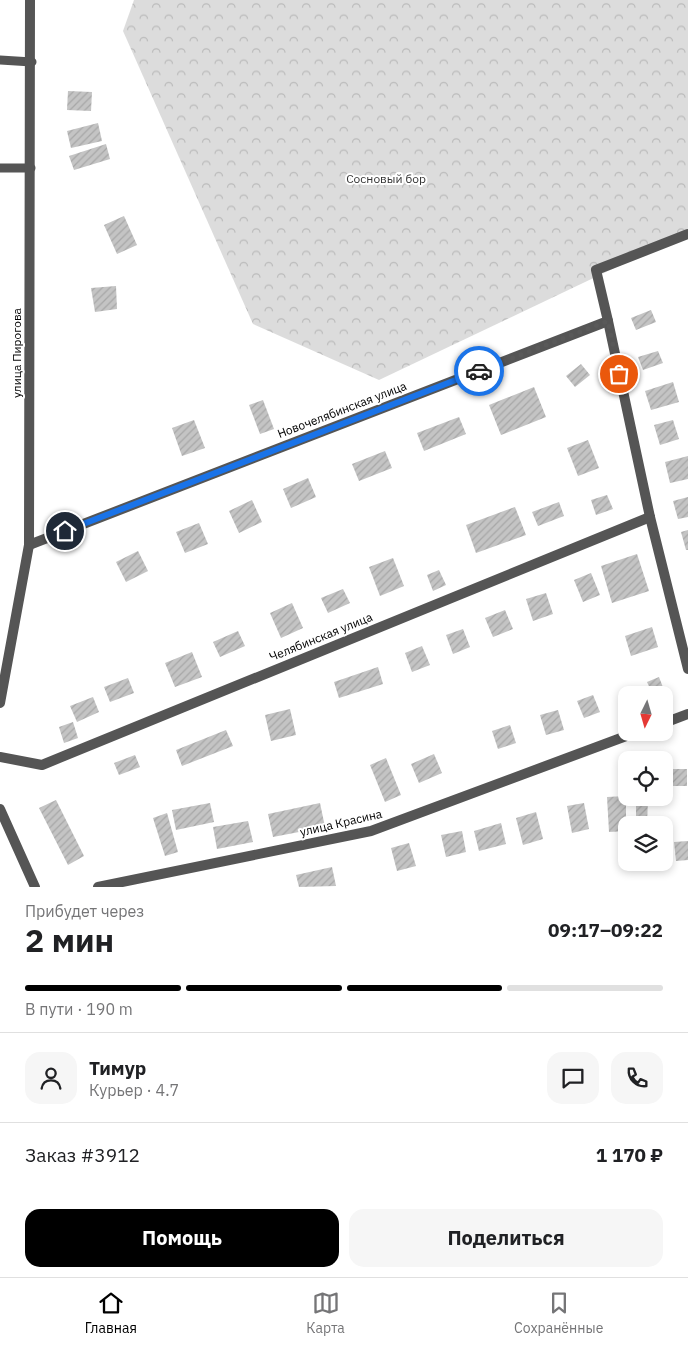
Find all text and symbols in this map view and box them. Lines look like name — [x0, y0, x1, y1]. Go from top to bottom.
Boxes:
park label: Сосновый бор — [346, 171, 426, 186]
street label: улица Пирогова — [9, 307, 24, 398]
courier — [454, 346, 504, 396]
pin — [598, 353, 640, 395]
icon: car — [465, 357, 493, 385]
icon: bag — [605, 360, 633, 388]
street label: Новочелябинская улица — [275, 378, 409, 441]
pin — [44, 510, 86, 552]
icon: home — [51, 517, 79, 545]
street label: Челябинская улица — [267, 609, 375, 664]
north arrow — [618, 686, 672, 741]
map controls — [618, 686, 673, 871]
button: locate — [618, 751, 673, 806]
street label: улица Красина — [298, 806, 384, 839]
button: layers — [618, 816, 673, 871]
text: Прибудет через — [25, 901, 144, 921]
text: 09:17–09:22 — [548, 918, 663, 942]
text: 2 мин — [25, 919, 114, 961]
text: В пути · 190 m — [25, 999, 133, 1019]
button: person — [25, 1052, 77, 1104]
button: chat — [547, 1052, 599, 1104]
button: phone — [611, 1052, 663, 1104]
text: Тимур — [89, 1056, 146, 1080]
text: Курьер · 4.7 — [89, 1080, 179, 1100]
text: Заказ #3912 — [25, 1143, 140, 1167]
text: 1 170 ₽ — [596, 1143, 663, 1167]
button: Помощь — [25, 1209, 339, 1267]
button: Поделиться — [349, 1209, 663, 1267]
tab: Главная — [85, 1289, 137, 1337]
tab: Карта — [306, 1289, 345, 1337]
tab: Сохранённые — [514, 1289, 603, 1337]

